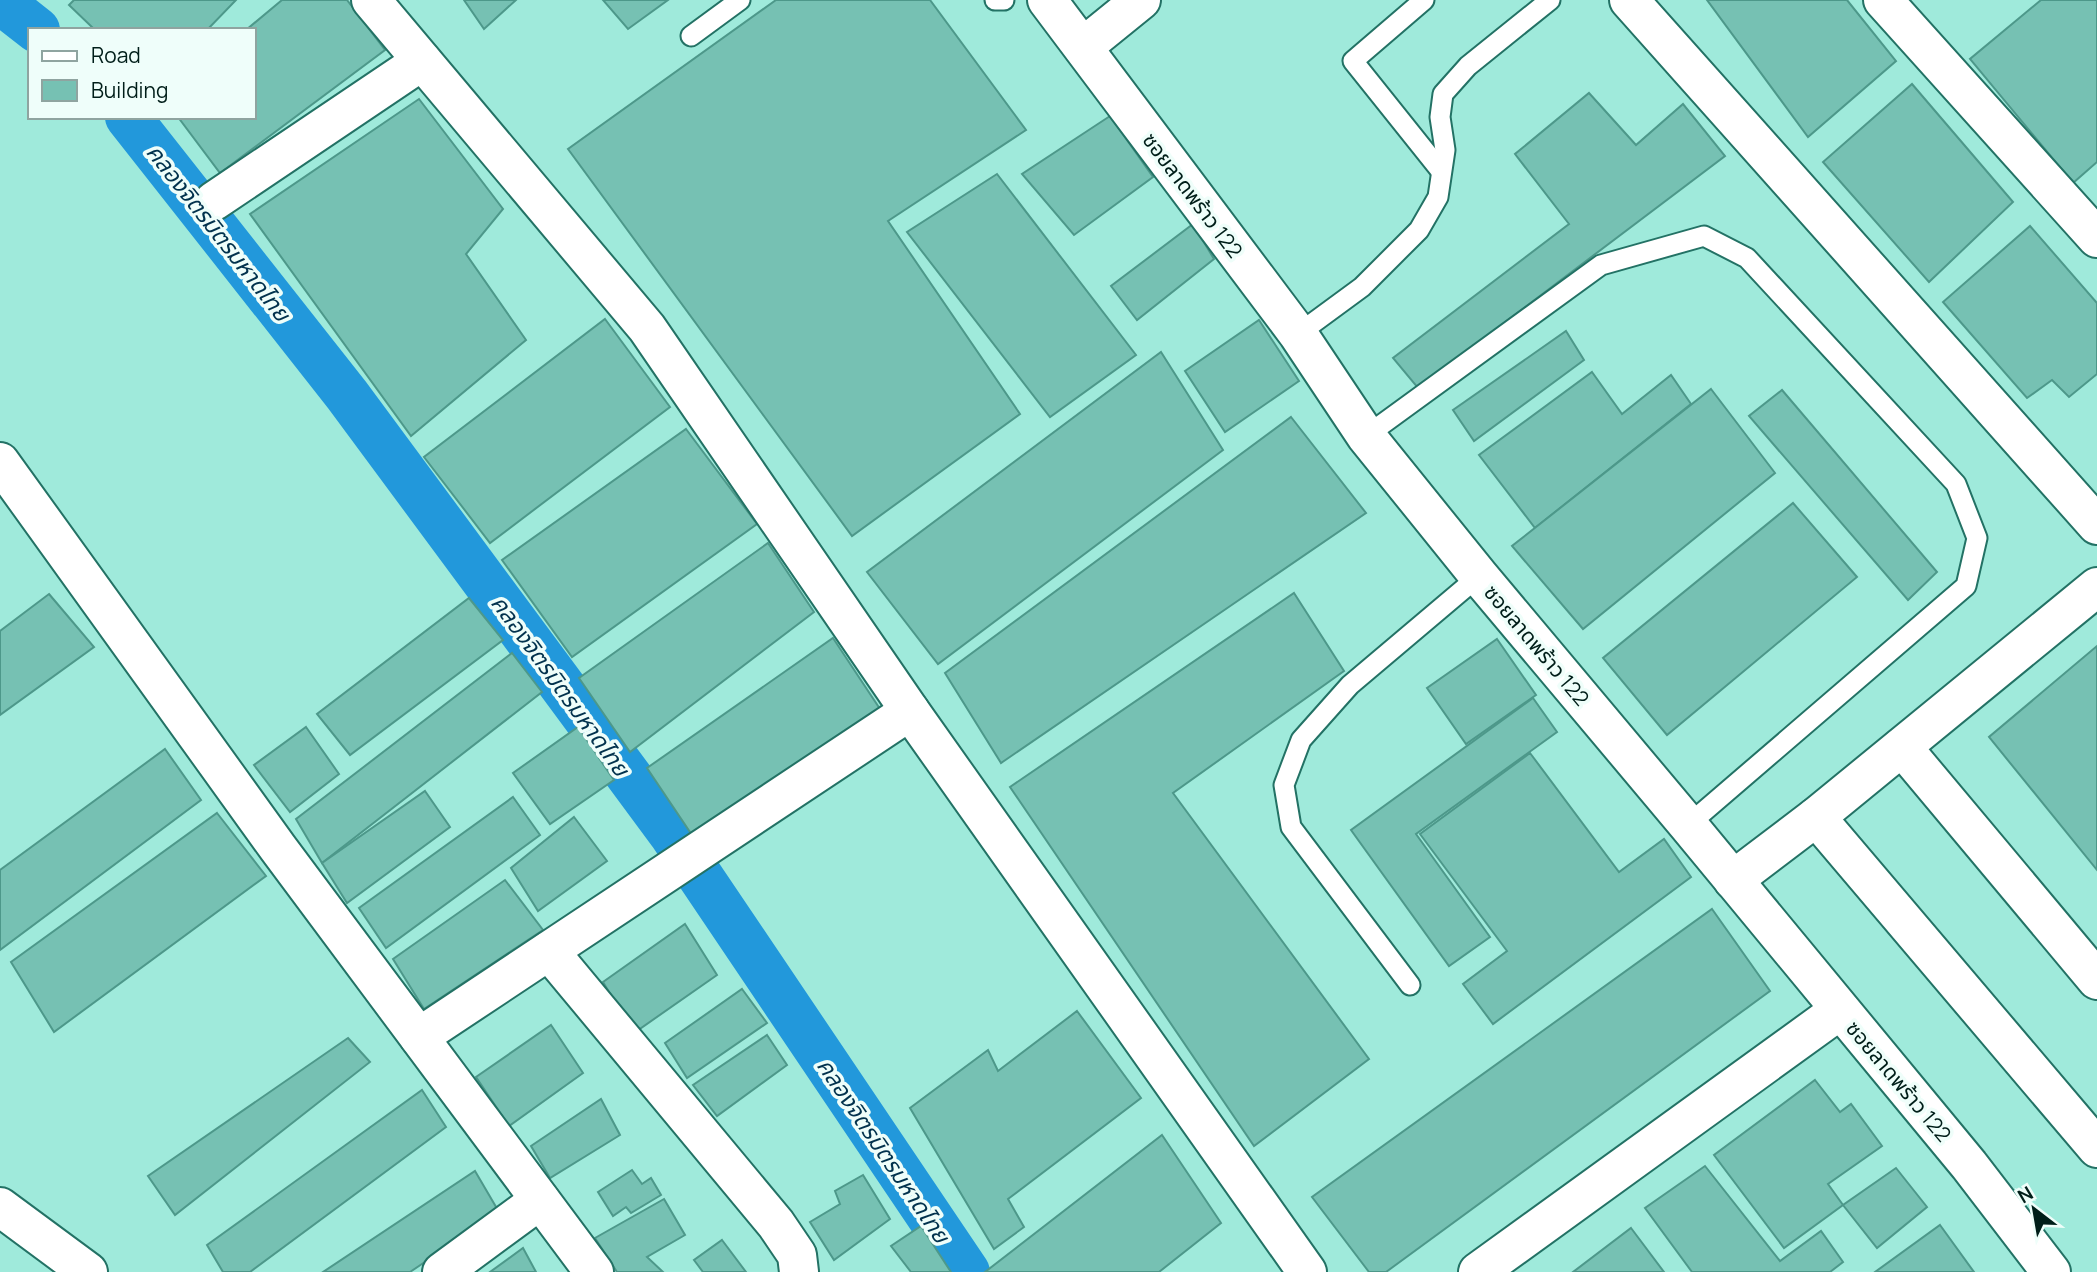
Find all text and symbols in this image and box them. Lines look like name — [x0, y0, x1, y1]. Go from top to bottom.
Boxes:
legend — [28, 28, 256, 119]
text: Road — [91, 41, 141, 69]
text: Building — [91, 76, 168, 104]
street label: ซอยลาดพร้าว 122 — [1137, 127, 1249, 263]
water label: คลองจิตรมิตรมหาดไทย — [140, 137, 299, 328]
street label: ซอยลาดพร้าว 122 — [1478, 579, 1596, 711]
water label: คลองจิตรมิตรมหาดไทย — [484, 588, 638, 783]
street label: ซอยลาดพร้าว 122 — [1840, 1015, 1958, 1147]
water label: คลองจิตรมิตรมหาดไทย — [810, 1051, 959, 1250]
north arrow — [1999, 1174, 2069, 1244]
text: N — [2013, 1180, 2038, 1209]

